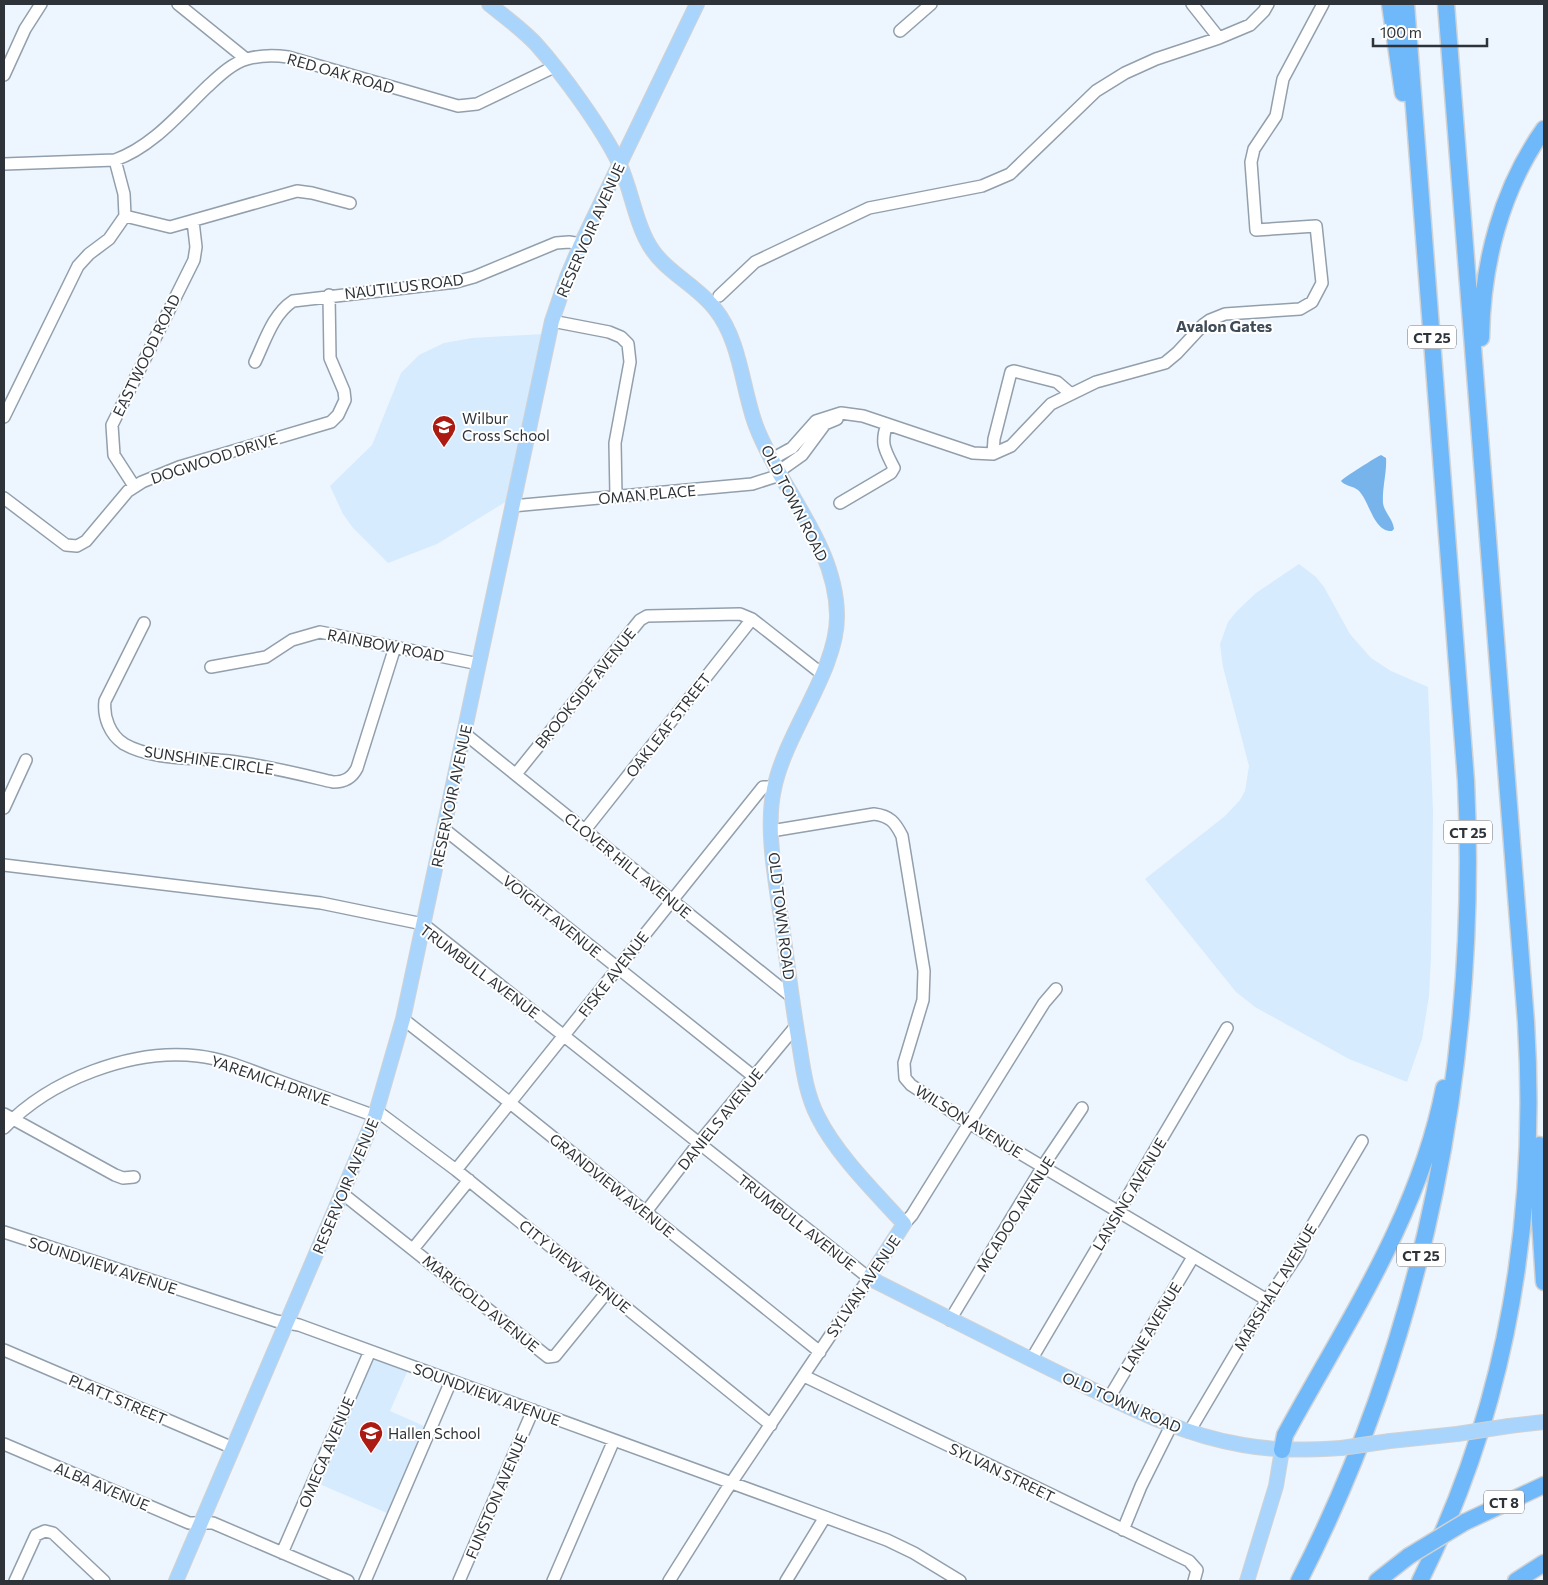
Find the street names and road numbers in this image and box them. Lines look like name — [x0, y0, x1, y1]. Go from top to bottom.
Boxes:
street label: RED OAK ROAD — [285, 49, 397, 97]
street label: RESERVOIR AVENUE — [552, 160, 628, 300]
street label: NAUTILUS ROAD — [343, 270, 465, 302]
street label: EASTWOOD ROAD — [109, 291, 183, 419]
road number: CT 25 — [1408, 326, 1456, 348]
street label: DOGWOOD DRIVE — [148, 429, 280, 487]
street label: OLD TOWN ROAD — [758, 442, 832, 564]
street label: OMAN PLACE — [597, 481, 697, 507]
street label: BROOKSIDE AVENUE — [531, 624, 639, 752]
street label: RAINBOW ROAD — [326, 625, 446, 665]
street label: OAKLEAF STREET — [622, 669, 714, 781]
street label: RESERVOIR AVENUE — [427, 723, 475, 869]
street label: SUNSHINE CIRCLE — [143, 742, 275, 778]
street label: CLOVER HILL AVENUE — [561, 808, 695, 922]
road number: CT 25 — [1444, 820, 1492, 844]
street label: OLD TOWN ROAD — [765, 851, 799, 981]
street label: VOIGHT AVENUE — [499, 871, 605, 961]
street label: TRUMBULL AVENUE — [417, 920, 543, 1022]
street label: FISKE AVENUE — [574, 928, 652, 1020]
street label: YAREMICH DRIVE — [209, 1051, 333, 1109]
street label: DANIELS AVENUE — [674, 1065, 766, 1173]
street label: WILSON AVENUE — [912, 1081, 1026, 1161]
street label: RESERVOIR AVENUE — [308, 1115, 382, 1256]
street label: GRANDVIEW AVENUE — [546, 1129, 678, 1241]
street label: LANSING AVENUE — [1088, 1134, 1170, 1254]
street label: MCADOO AVENUE — [972, 1153, 1058, 1275]
street label: TRUMBULL AVENUE — [734, 1170, 860, 1274]
street label: CITY VIEW AVENUE — [516, 1216, 634, 1316]
street label: MARSHALL AVENUE — [1230, 1220, 1320, 1354]
street label: SOUNDVIEW AVENUE — [26, 1232, 180, 1298]
street label: SYLVAN AVENUE — [822, 1232, 904, 1340]
road number: CT 25 — [1397, 1244, 1445, 1266]
street label: MARIGOLD AVENUE — [419, 1251, 543, 1355]
street label: LANE AVENUE — [1117, 1279, 1185, 1375]
street label: SOUNDVIEW AVENUE — [411, 1359, 563, 1429]
street label: OLD TOWN ROAD — [1060, 1368, 1184, 1436]
street label: PLATT STREET — [66, 1370, 170, 1428]
street label: OMEGA AVENUE — [294, 1394, 358, 1510]
street label: FUNSTON AVENUE — [461, 1430, 531, 1562]
street label: SYLVAN STREET — [946, 1439, 1058, 1505]
street label: ALBA AVENUE — [52, 1458, 152, 1514]
road number: CT 8 — [1484, 1490, 1524, 1514]

